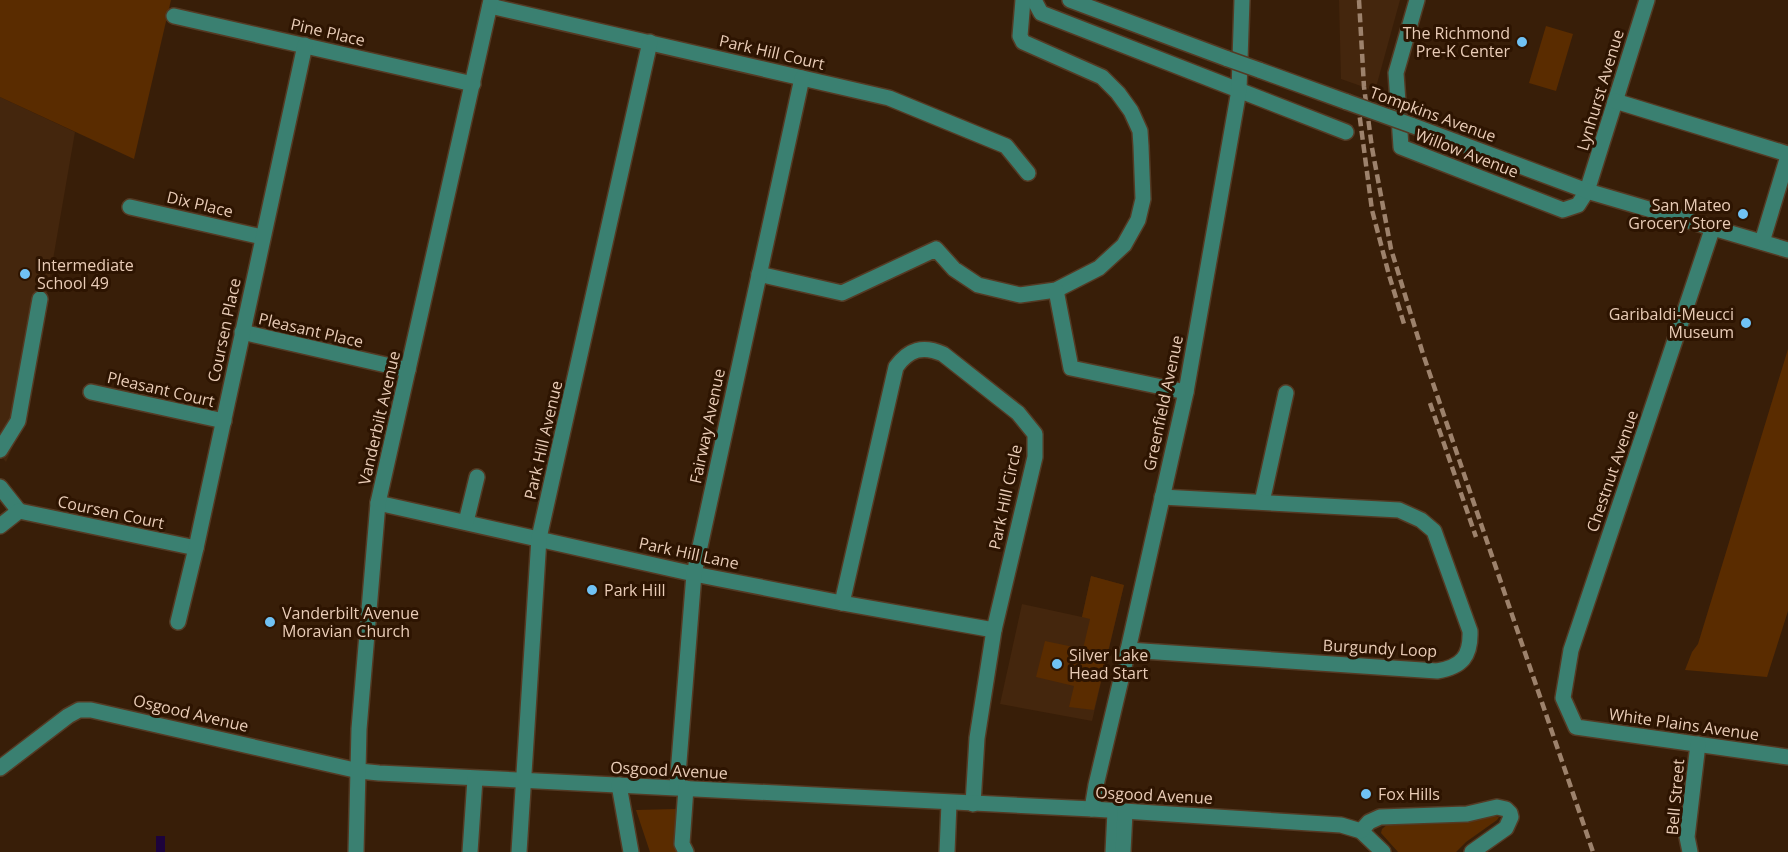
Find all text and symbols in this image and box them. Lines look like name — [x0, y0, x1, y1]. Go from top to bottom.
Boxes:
street label: Pine Place — [289, 13, 367, 51]
place label: The Richmond Pre-K Center — [1403, 22, 1510, 62]
street label: Lynhurst Avenue — [1571, 27, 1629, 153]
street label: Park Hill Court — [717, 29, 827, 75]
marker: The Richmond Pre-K Center — [1515, 35, 1529, 49]
street label: Tompkins Avenue — [1367, 81, 1499, 147]
street label: Willow Avenue — [1412, 123, 1522, 183]
street label: Dix Place — [165, 186, 235, 222]
place label: San Mateo Grocery Store — [1628, 194, 1731, 234]
marker: San Mateo Grocery Store — [1736, 207, 1750, 221]
place label: Intermediate School 49 — [37, 254, 134, 294]
marker: Intermediate School 49 — [18, 267, 32, 281]
street label: Coursen Place — [202, 276, 246, 384]
place label: Garibaldi-Meucci Museum — [1609, 303, 1734, 343]
street label: Pleasant Place — [256, 307, 366, 353]
marker: Garibaldi-Meucci Museum — [1739, 316, 1753, 330]
street label: Greenfield Avenue — [1138, 333, 1188, 473]
street label: Vanderbilt Avenue — [353, 349, 405, 487]
street label: Pleasant Court — [105, 366, 217, 412]
street label: Fairway Avenue — [684, 367, 730, 485]
street label: Park Hill Avenue — [519, 378, 567, 502]
street label: Chestnut Avenue — [1581, 407, 1643, 535]
street label: Park Hill Circle — [983, 442, 1027, 552]
street label: Coursen Court — [56, 490, 167, 534]
street label: Park Hill Lane — [637, 532, 741, 574]
place label: Park Hill — [604, 579, 666, 601]
marker: Park Hill — [585, 583, 599, 597]
place label: Vanderbilt Avenue Moravian Church — [282, 602, 419, 642]
marker: Vanderbilt Avenue Moravian Church — [263, 615, 277, 629]
street label: Burgundy Loop — [1322, 634, 1438, 662]
place label: Silver Lake Head Start — [1069, 644, 1149, 684]
marker: Silver Lake Head Start — [1050, 657, 1064, 671]
street label: Osgood Avenue — [131, 689, 251, 737]
street label: White Plains Avenue — [1608, 703, 1760, 745]
street label: Osgood Avenue — [610, 756, 728, 784]
street label: Bell Street — [1661, 758, 1689, 836]
street label: Osgood Avenue — [1095, 781, 1213, 809]
place label: Fox Hills — [1378, 783, 1440, 805]
marker: Fox Hills — [1359, 787, 1373, 801]

